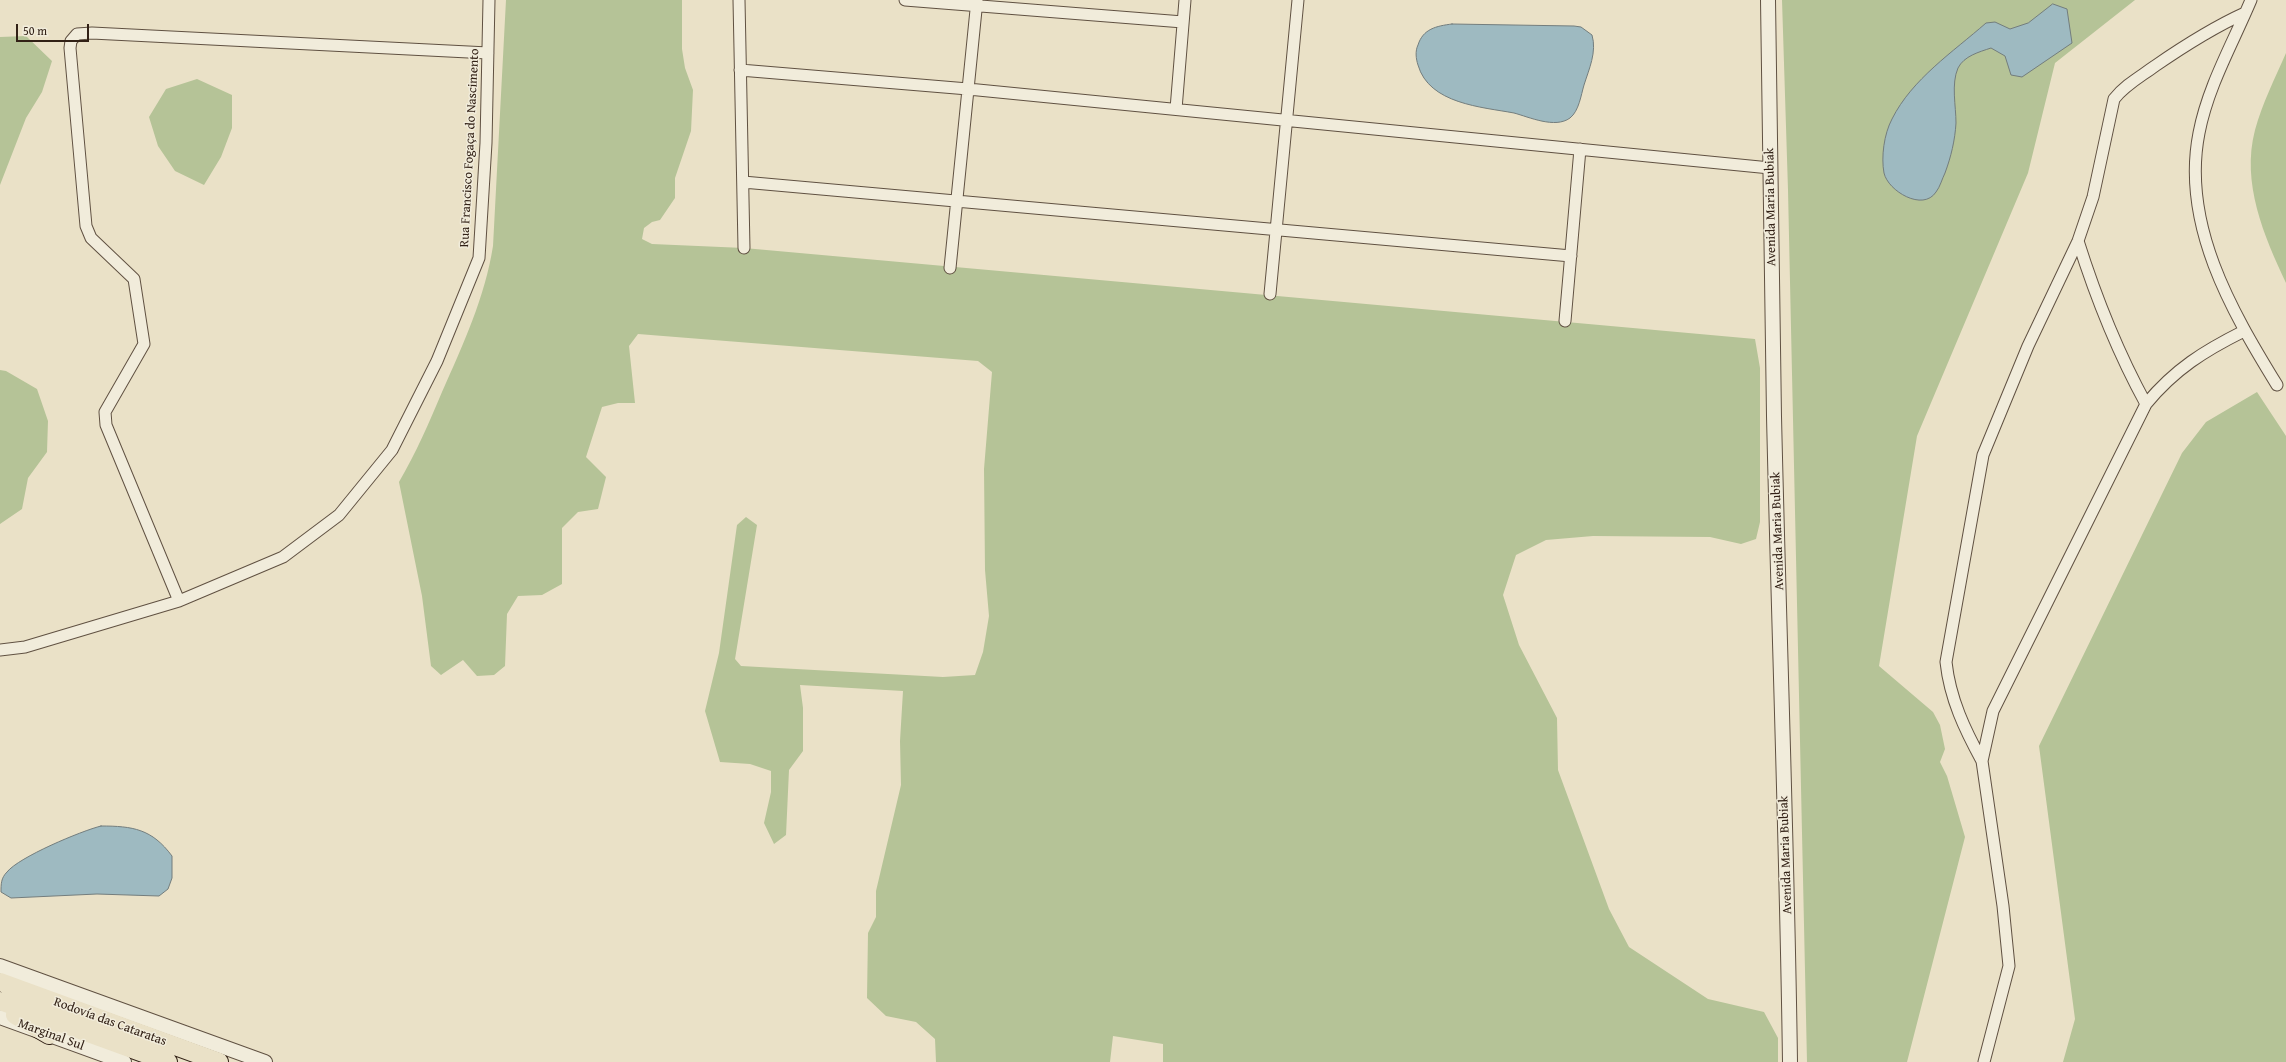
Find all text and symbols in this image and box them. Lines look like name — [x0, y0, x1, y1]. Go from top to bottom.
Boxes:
scale bar — [18, 16, 91, 42]
text: 50 m — [23, 22, 47, 39]
street label: Rua Francisco Fogaça do Nascimento — [457, 48, 483, 248]
street label: Avenida Maria Bubiak — [1762, 147, 1780, 267]
street label: Avenida Maria Bubiak — [1768, 471, 1788, 591]
street label: Avenida Maria Bubiak — [1776, 795, 1796, 915]
street label: Rodovía das Cataratas — [51, 994, 169, 1050]
street label: Marginal Sul — [16, 1016, 86, 1054]

